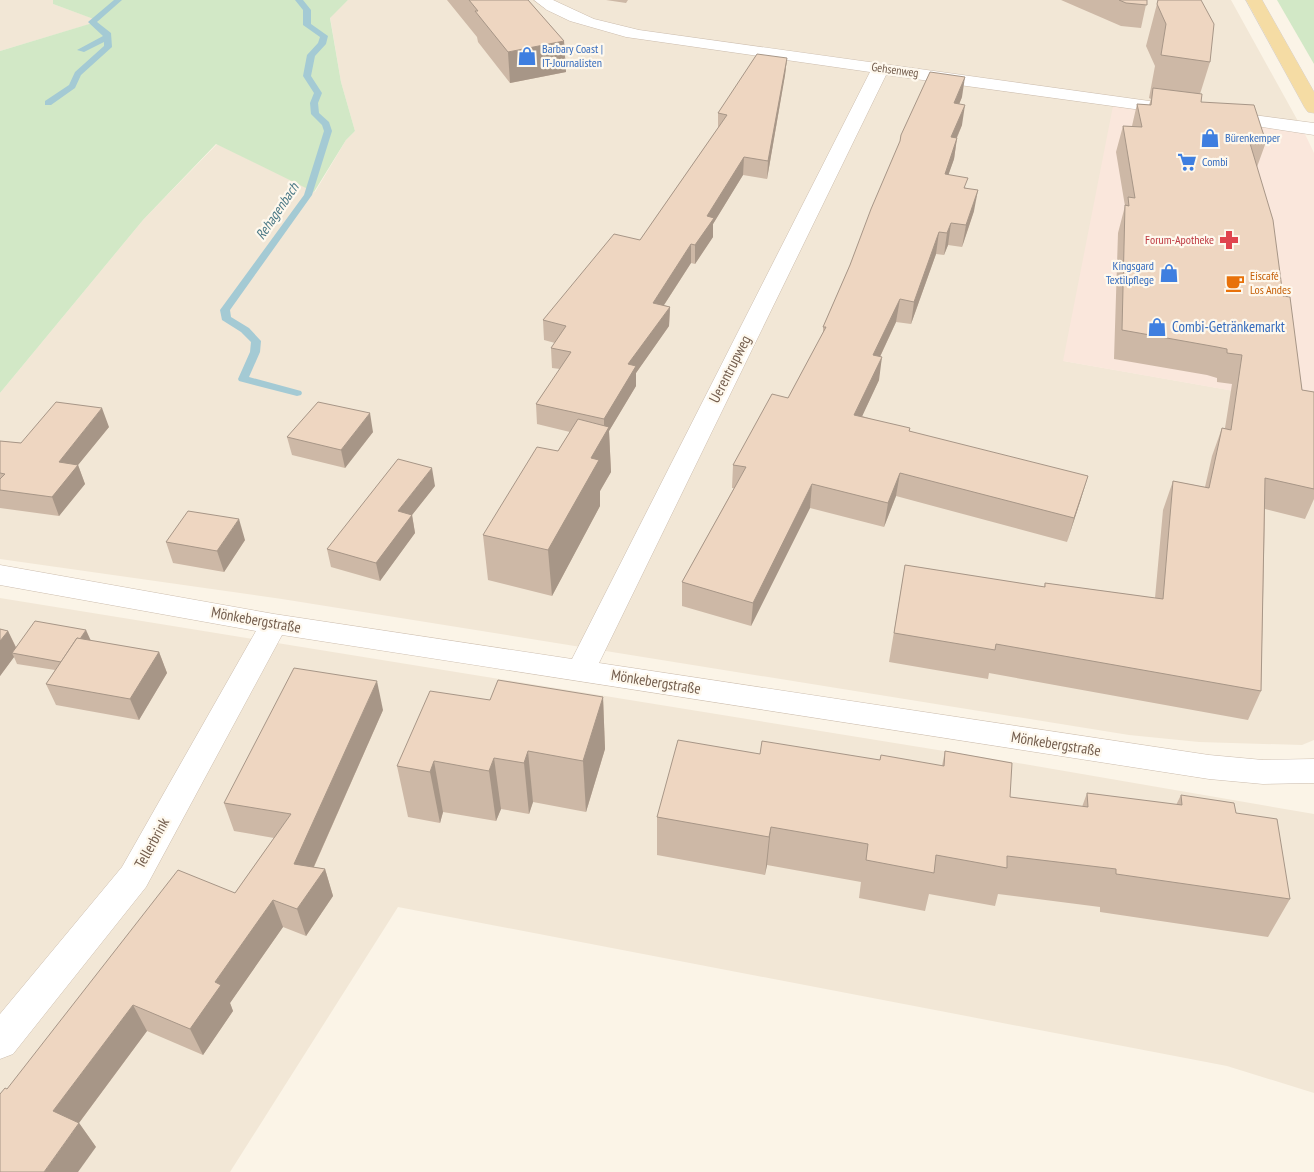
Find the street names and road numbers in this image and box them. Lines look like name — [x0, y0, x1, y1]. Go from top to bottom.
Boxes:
street label: Gehsenweg — [871, 59, 920, 80]
street label: Uerentrupweg — [704, 332, 755, 406]
street label: Mönkebergstraße — [210, 602, 302, 637]
street label: Mönkebergstraße — [610, 665, 702, 698]
street label: Mönkebergstraße — [1010, 727, 1102, 760]
street label: Tellerbrink — [130, 814, 173, 871]

